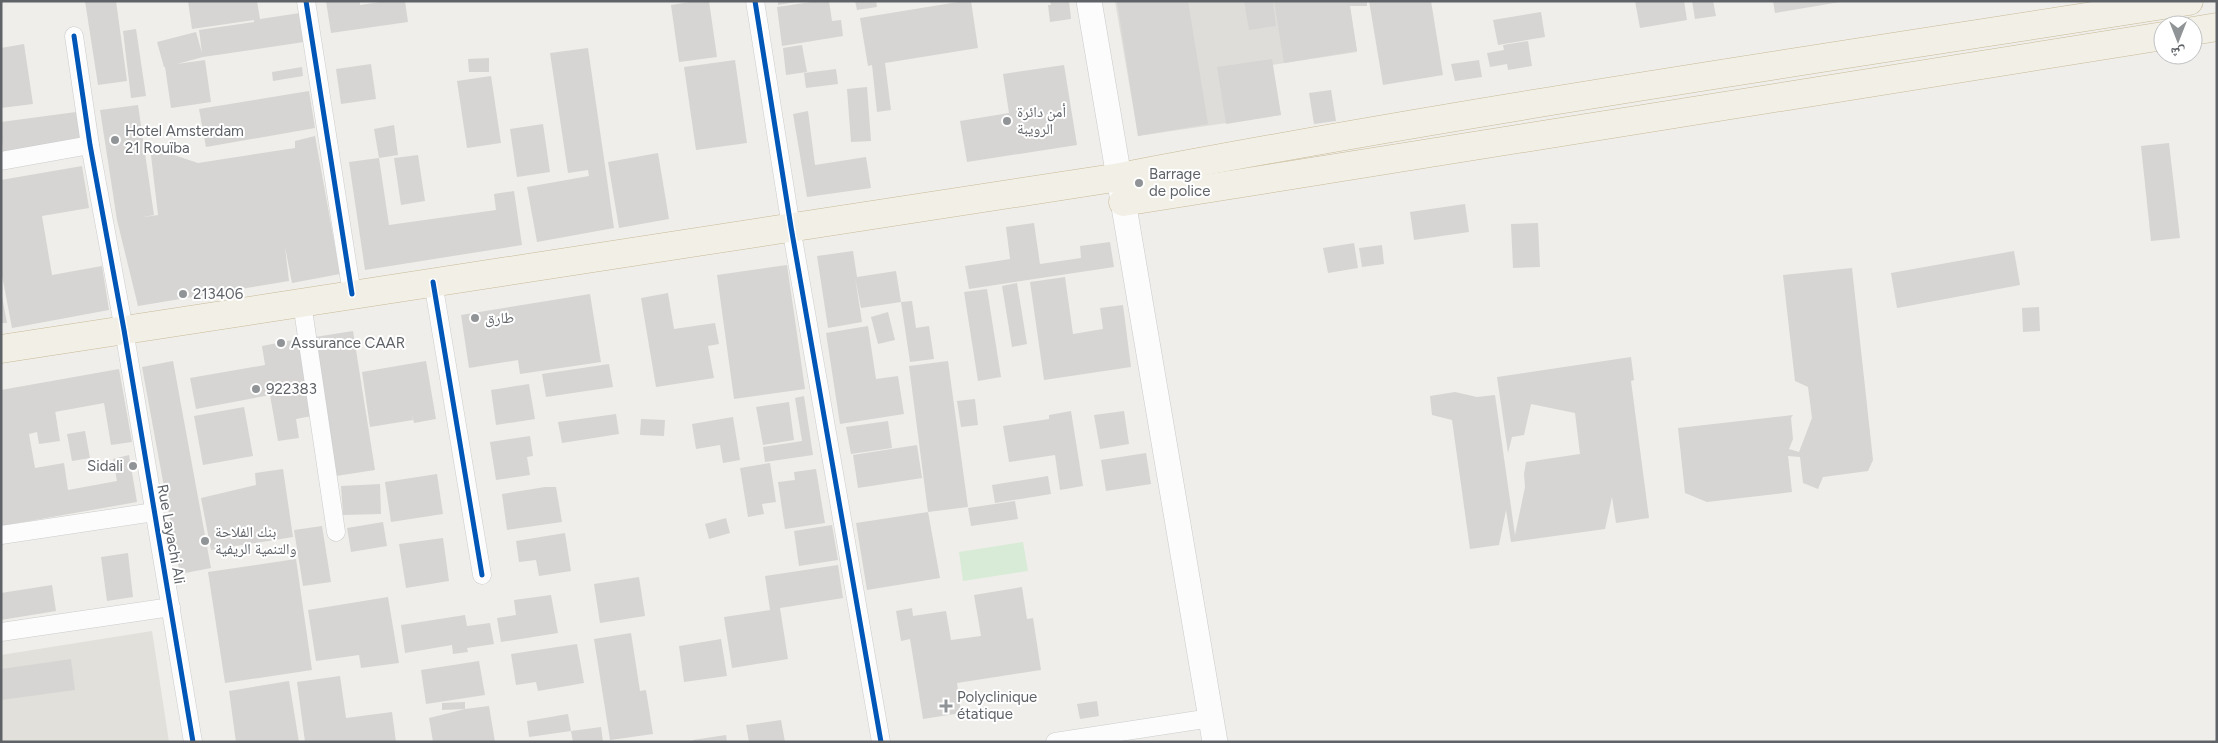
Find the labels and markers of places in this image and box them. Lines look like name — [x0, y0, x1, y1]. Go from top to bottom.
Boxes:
place label: أمن دائرة الرويبة — [1017, 103, 1066, 138]
marker: أمن دائرة الرويبة — [1001, 115, 1013, 127]
place label: Hotel Amsterdam 21 Rouïba — [125, 122, 244, 157]
marker: Hotel Amsterdam 21 Rouïba — [109, 134, 121, 146]
place label: Barrage de police — [1149, 165, 1210, 200]
marker: Barrage de police — [1133, 177, 1145, 189]
place label: 213406 — [193, 285, 244, 303]
marker: 213406 — [177, 288, 189, 300]
place label: طارق — [485, 309, 514, 328]
marker: طارق — [469, 312, 481, 324]
place label: Assurance CAAR — [291, 334, 405, 352]
marker: Assurance CAAR — [275, 337, 287, 349]
place label: 922383 — [266, 380, 317, 398]
marker: 922383 — [250, 383, 262, 395]
place label: Sidali — [87, 457, 123, 475]
marker: Sidali — [127, 460, 139, 472]
place label: بنك الفلاحة والتنمية الريفية — [215, 523, 297, 558]
marker: بنك الفلاحة والتنمية الريفية — [199, 535, 211, 547]
place label: Polyclinique étatique — [957, 688, 1037, 723]
marker: Polyclinique étatique — [939, 699, 953, 713]

